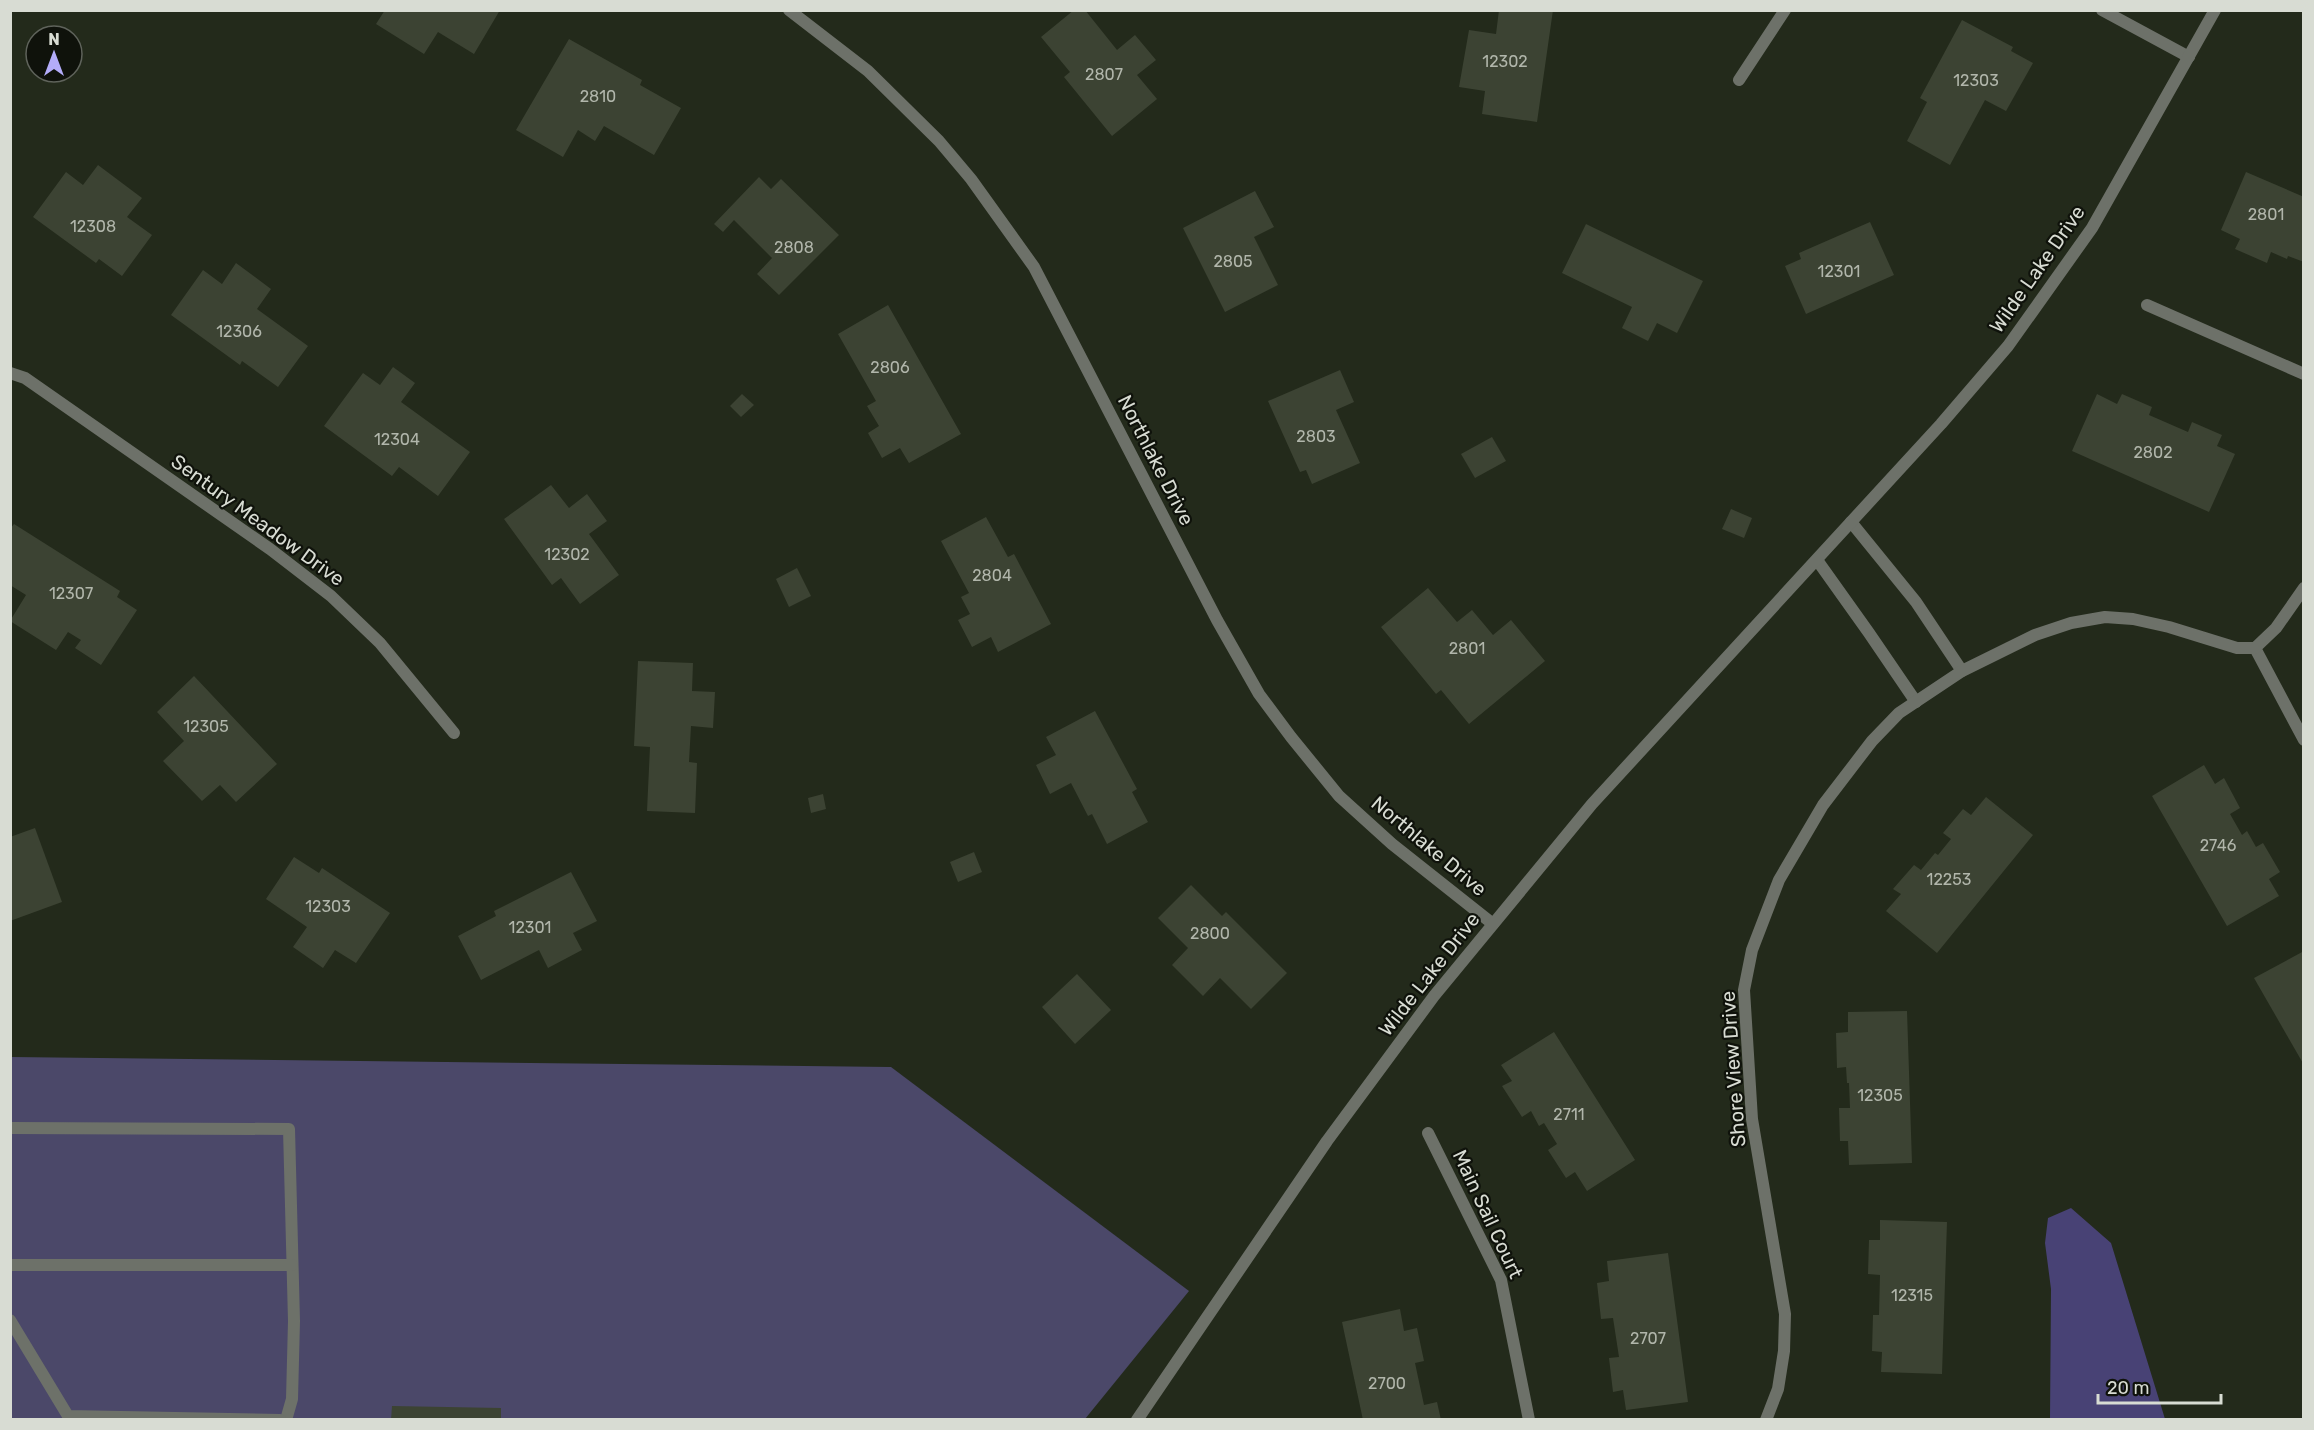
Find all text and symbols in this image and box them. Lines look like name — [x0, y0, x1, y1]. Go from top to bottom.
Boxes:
north arrow — [24, 24, 84, 84]
text: N — [48, 30, 60, 49]
house number: 12302 — [1482, 52, 1528, 71]
house number: 2807 — [1085, 65, 1123, 84]
house number: 12303 — [1953, 71, 1999, 90]
house number: 2810 — [580, 87, 616, 106]
street label: Wilde Lake Drive — [1984, 201, 2090, 337]
house number: 2801 — [2248, 205, 2284, 224]
house number: 12308 — [70, 217, 116, 236]
house number: 2808 — [774, 238, 814, 257]
house number: 2805 — [1213, 252, 1253, 271]
house number: 12301 — [1818, 262, 1860, 281]
house number: 12306 — [216, 322, 262, 341]
house number: 2806 — [870, 358, 910, 377]
street label: Northlake Drive — [1113, 391, 1199, 529]
house number: 2803 — [1296, 427, 1336, 446]
house number: 12304 — [374, 430, 420, 449]
house number: 2802 — [2133, 443, 2173, 462]
street label: Sentury Meadow Drive — [167, 449, 349, 591]
house number: 12302 — [544, 545, 590, 564]
house number: 2804 — [972, 566, 1012, 585]
house number: 12307 — [49, 584, 93, 603]
house number: 2801 — [1449, 639, 1485, 658]
house number: 12305 — [183, 717, 229, 736]
street label: Northlake Drive — [1367, 791, 1491, 901]
house number: 2746 — [2200, 836, 2237, 855]
house number: 12253 — [1927, 870, 1971, 889]
house number: 12303 — [305, 897, 351, 916]
street label: Wilde Lake Drive — [1373, 907, 1485, 1041]
house number: 12301 — [509, 918, 551, 937]
house number: 2800 — [1190, 924, 1230, 943]
street label: Shore View Drive — [1716, 990, 1750, 1148]
house number: 12305 — [1857, 1086, 1903, 1105]
house number: 2711 — [1553, 1105, 1585, 1124]
street label: Main Sail Court — [1448, 1146, 1528, 1282]
house number: 12315 — [1891, 1286, 1933, 1305]
house number: 2707 — [1630, 1329, 1666, 1348]
scale bar — [2098, 1367, 2221, 1405]
house number: 2700 — [1368, 1374, 1406, 1393]
text: 20 m — [2107, 1377, 2149, 1399]

